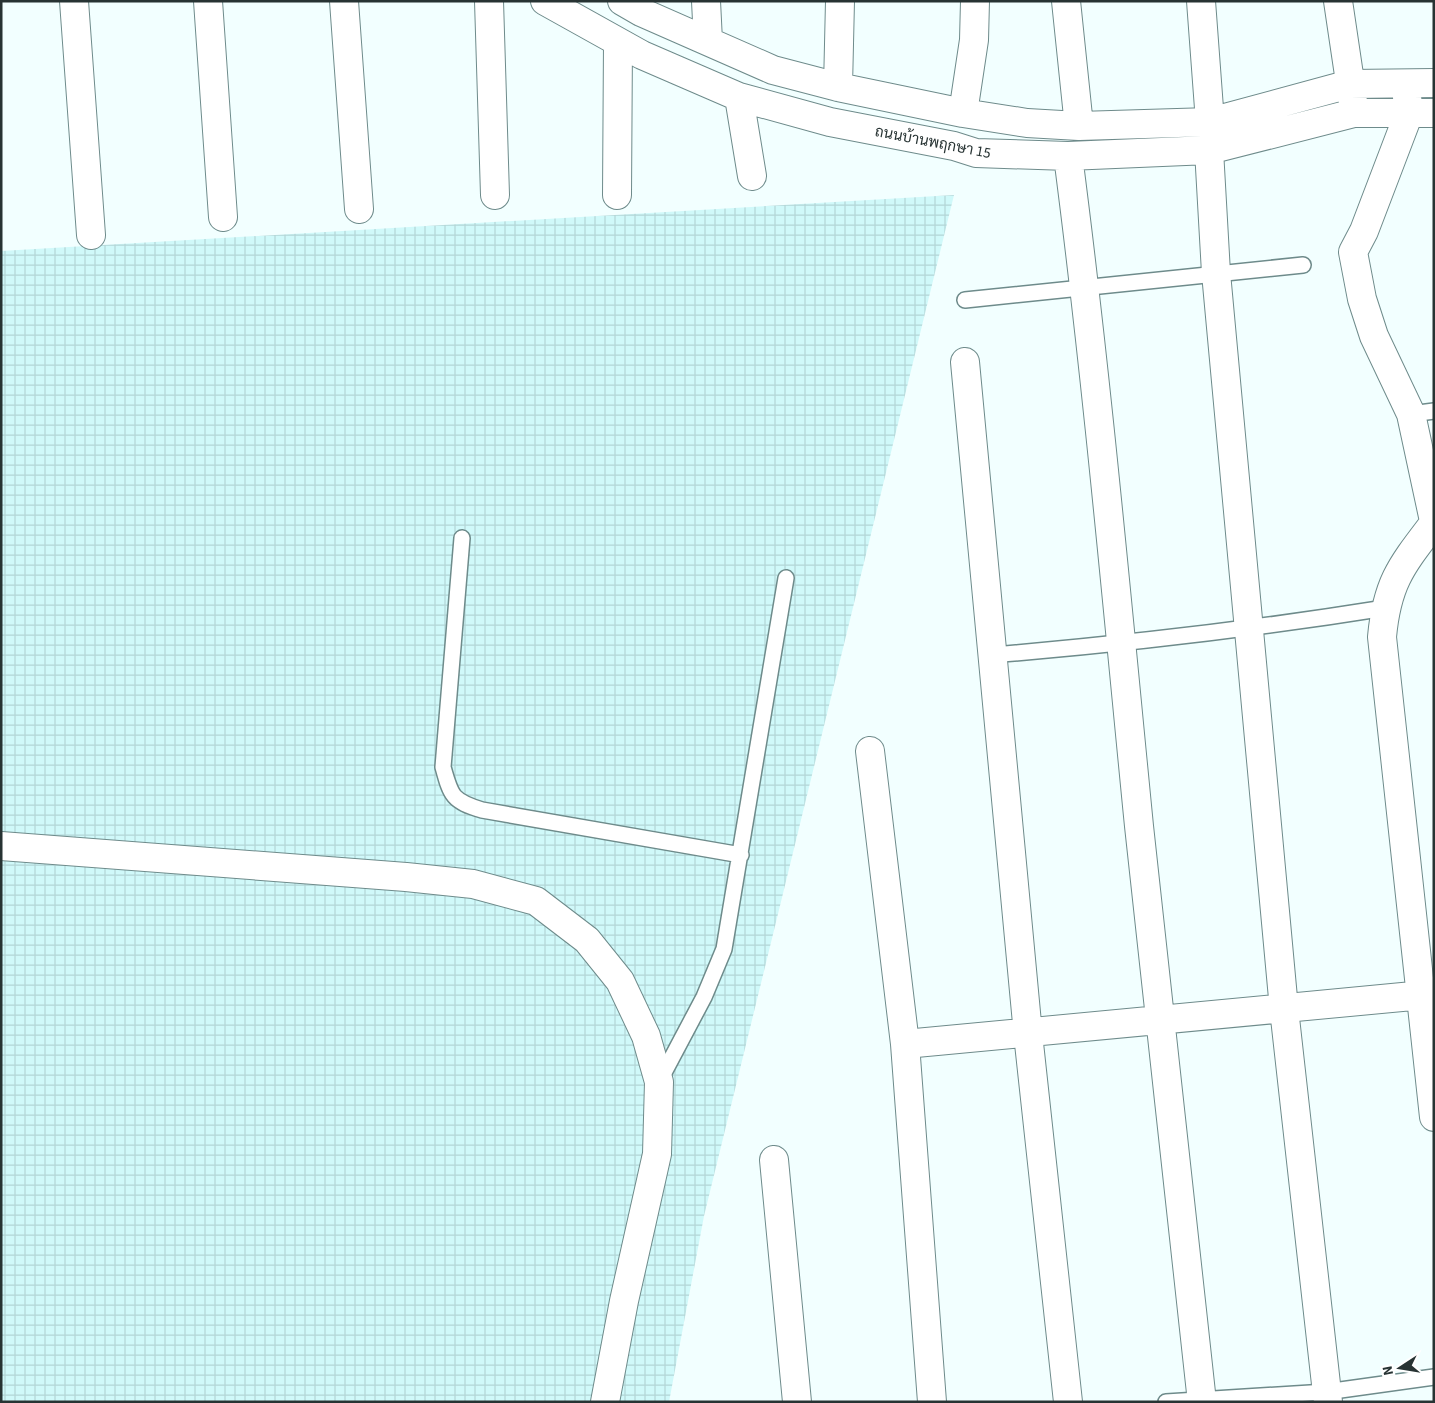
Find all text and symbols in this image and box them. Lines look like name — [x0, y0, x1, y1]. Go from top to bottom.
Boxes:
street label: ถนนบ้านพฤกษา 15 — [873, 121, 993, 164]
north arrow — [1375, 1343, 1425, 1393]
text: N — [1378, 1364, 1399, 1377]

